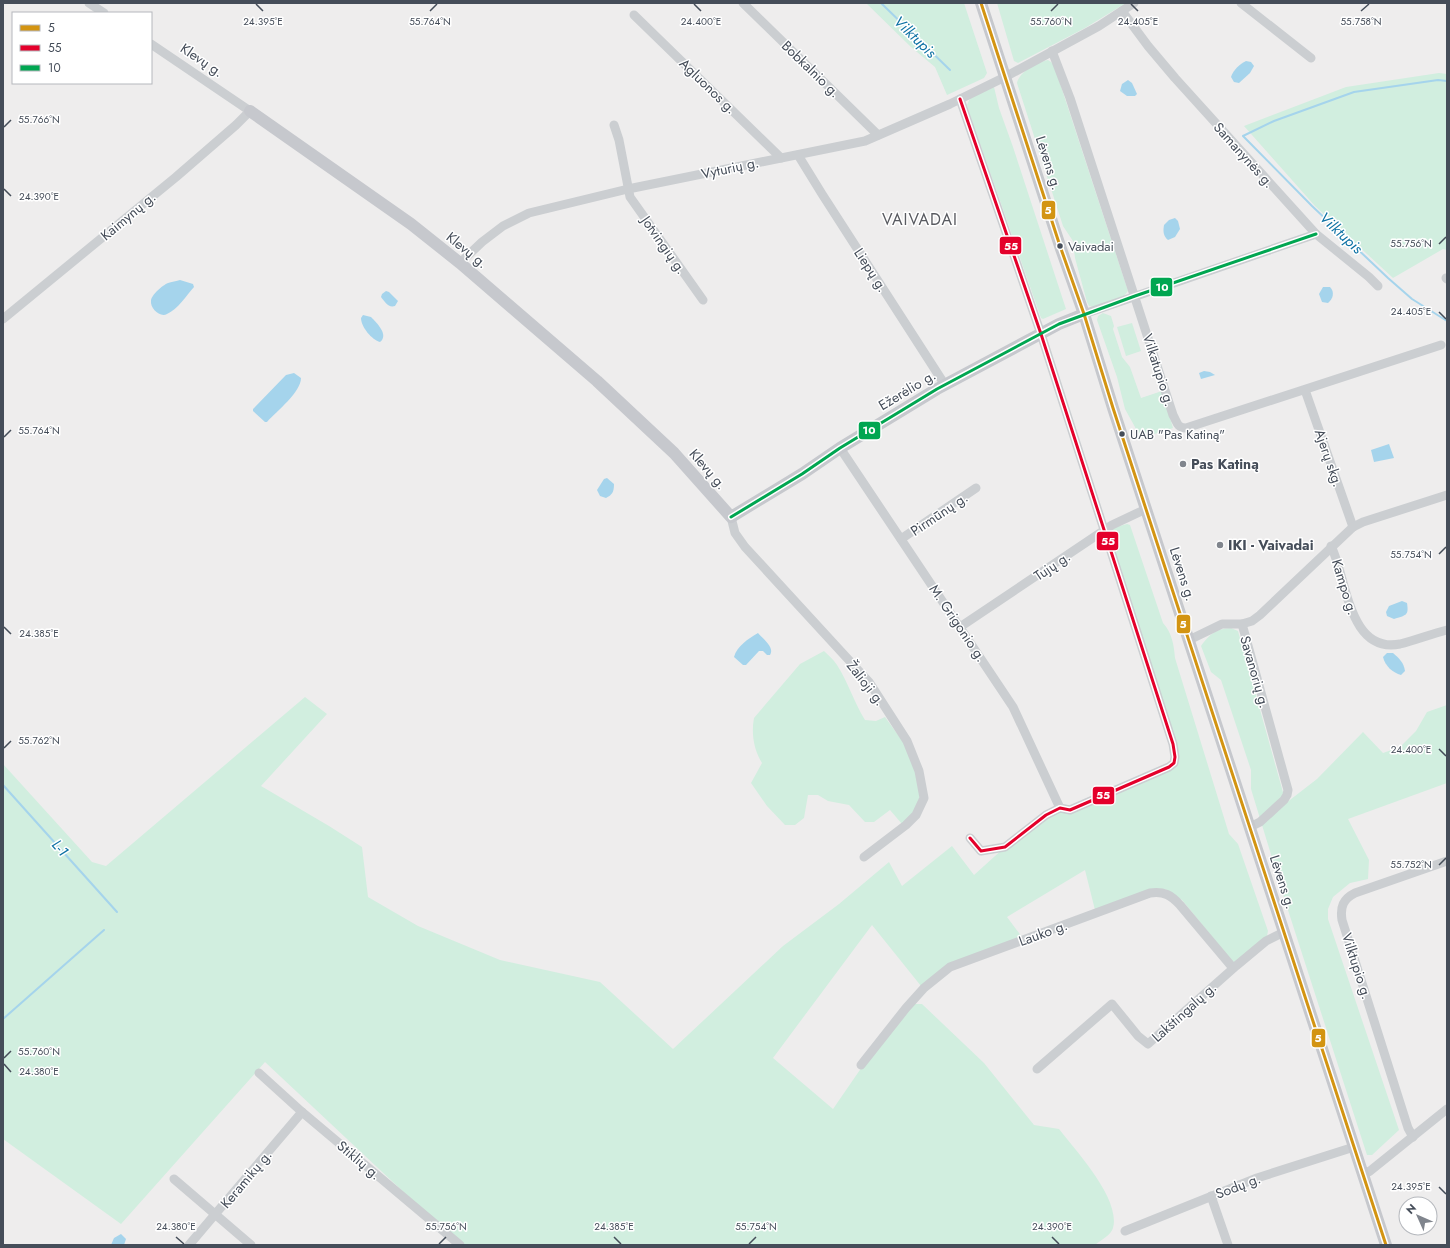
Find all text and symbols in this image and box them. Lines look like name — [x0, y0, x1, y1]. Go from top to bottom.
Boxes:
water label: Vilktupis — [889, 11, 942, 63]
legend — [12, 12, 152, 84]
text: 24.395°E — [243, 14, 283, 29]
text: 55.764°N — [409, 14, 451, 29]
text: 24.400°E — [681, 14, 721, 29]
text: 55.760°N — [1030, 14, 1072, 29]
text: 24.405°E — [1118, 14, 1158, 29]
text: 55.758°N — [1340, 14, 1382, 29]
text: 5 — [48, 19, 55, 37]
street label: Bobkalnio g. — [777, 36, 845, 102]
street label: Klevų g. — [176, 38, 228, 82]
text: 55 — [48, 39, 62, 57]
street label: Agluonos g. — [675, 54, 741, 118]
text: 10 — [48, 59, 61, 77]
text: 55.766°N — [18, 112, 60, 127]
street label: Samanynės g. — [1209, 118, 1279, 192]
street label: Lėvens g. — [1031, 133, 1067, 193]
street label: Vyturių g. — [699, 152, 761, 184]
street label: Kaimynų g. — [96, 187, 160, 245]
text: 24.390°E — [19, 189, 59, 204]
line badge: 5 — [1041, 200, 1056, 220]
text: 5 — [1044, 202, 1052, 218]
water label: Vilktupis — [1314, 207, 1368, 259]
district label: VAIVADAI — [882, 208, 958, 231]
street label: Jotvingių g. — [635, 210, 691, 278]
street label: Klevų g. — [442, 227, 492, 273]
line badge: 55 — [999, 236, 1022, 255]
text: 55.756°N — [1390, 236, 1432, 251]
place label: Vaivadai — [1068, 237, 1114, 256]
text: 55 — [1004, 238, 1018, 254]
marker: Vaivadai — [1055, 241, 1065, 251]
street label: Liepų g. — [849, 244, 893, 296]
line badge: 10 — [1150, 277, 1173, 297]
text: 10 — [1156, 279, 1168, 295]
text: 24.405°E — [1391, 304, 1431, 319]
street label: Vilkatupio g. — [1138, 331, 1180, 409]
street label: Ežerėlio g. — [874, 365, 940, 415]
line badge: 10 — [858, 421, 881, 440]
text: 10 — [863, 422, 875, 438]
text: 55.764°N — [18, 423, 60, 438]
place label: UAB "Pas Katiną" — [1130, 425, 1225, 444]
street label: Ajerų skg. — [1310, 426, 1348, 490]
marker: UAB "Pas Katiną" — [1117, 429, 1127, 439]
street label: Klevų g. — [685, 444, 731, 494]
place label: Pas Katiną — [1191, 454, 1259, 474]
marker: Pas Katiną — [1178, 459, 1188, 469]
street label: Pirmūnų g. — [906, 487, 972, 541]
line badge: 55 — [1096, 531, 1119, 551]
text: 55 — [1101, 533, 1115, 549]
place label: IKI - Vaivadai — [1228, 535, 1314, 555]
marker: IKI - Vaivadai — [1215, 540, 1225, 550]
street label: Lėvens g. — [1165, 544, 1201, 604]
street label: Tujų g. — [1030, 547, 1074, 585]
text: 55.754°N — [1390, 547, 1432, 562]
street label: Kampo g. — [1327, 557, 1363, 617]
street label: M. Grigonio g. — [925, 580, 991, 666]
line badge: 5 — [1176, 614, 1191, 634]
text: 5 — [1179, 616, 1187, 632]
text: 24.385°E — [19, 626, 59, 641]
street label: Savanorių g. — [1235, 633, 1275, 711]
street label: Žalioji g. — [842, 656, 890, 710]
text: 55.762°N — [18, 733, 60, 748]
text: 24.400°E — [1391, 742, 1431, 757]
line badge: 55 — [1092, 786, 1115, 805]
text: 55 — [1096, 787, 1110, 803]
water label: L-1 — [46, 835, 74, 862]
street label: Lėvens g. — [1265, 852, 1301, 912]
text: 55.752°N — [1390, 857, 1432, 872]
street label: Lauko g. — [1016, 915, 1070, 951]
street label: Vilktupio g. — [1337, 930, 1377, 1002]
street label: Lakštingalų g. — [1147, 978, 1221, 1046]
line badge: 5 — [1311, 1028, 1326, 1048]
text: 5 — [1314, 1030, 1322, 1046]
text: 55.760°N — [18, 1044, 60, 1059]
text: 24.380°E — [19, 1064, 59, 1079]
street label: Stiklių g. — [333, 1136, 385, 1184]
street label: Keramikų g. — [216, 1145, 276, 1213]
street label: Sodų g. — [1212, 1168, 1264, 1204]
text: 24.395°E — [1391, 1179, 1431, 1194]
north arrow — [1398, 1196, 1438, 1236]
text: N — [1402, 1200, 1420, 1218]
text: 24.380°E — [156, 1219, 196, 1234]
text: 55.756°N — [425, 1219, 467, 1234]
text: 24.385°E — [594, 1219, 634, 1234]
text: 55.754°N — [735, 1219, 777, 1234]
text: 24.390°E — [1032, 1219, 1072, 1234]

